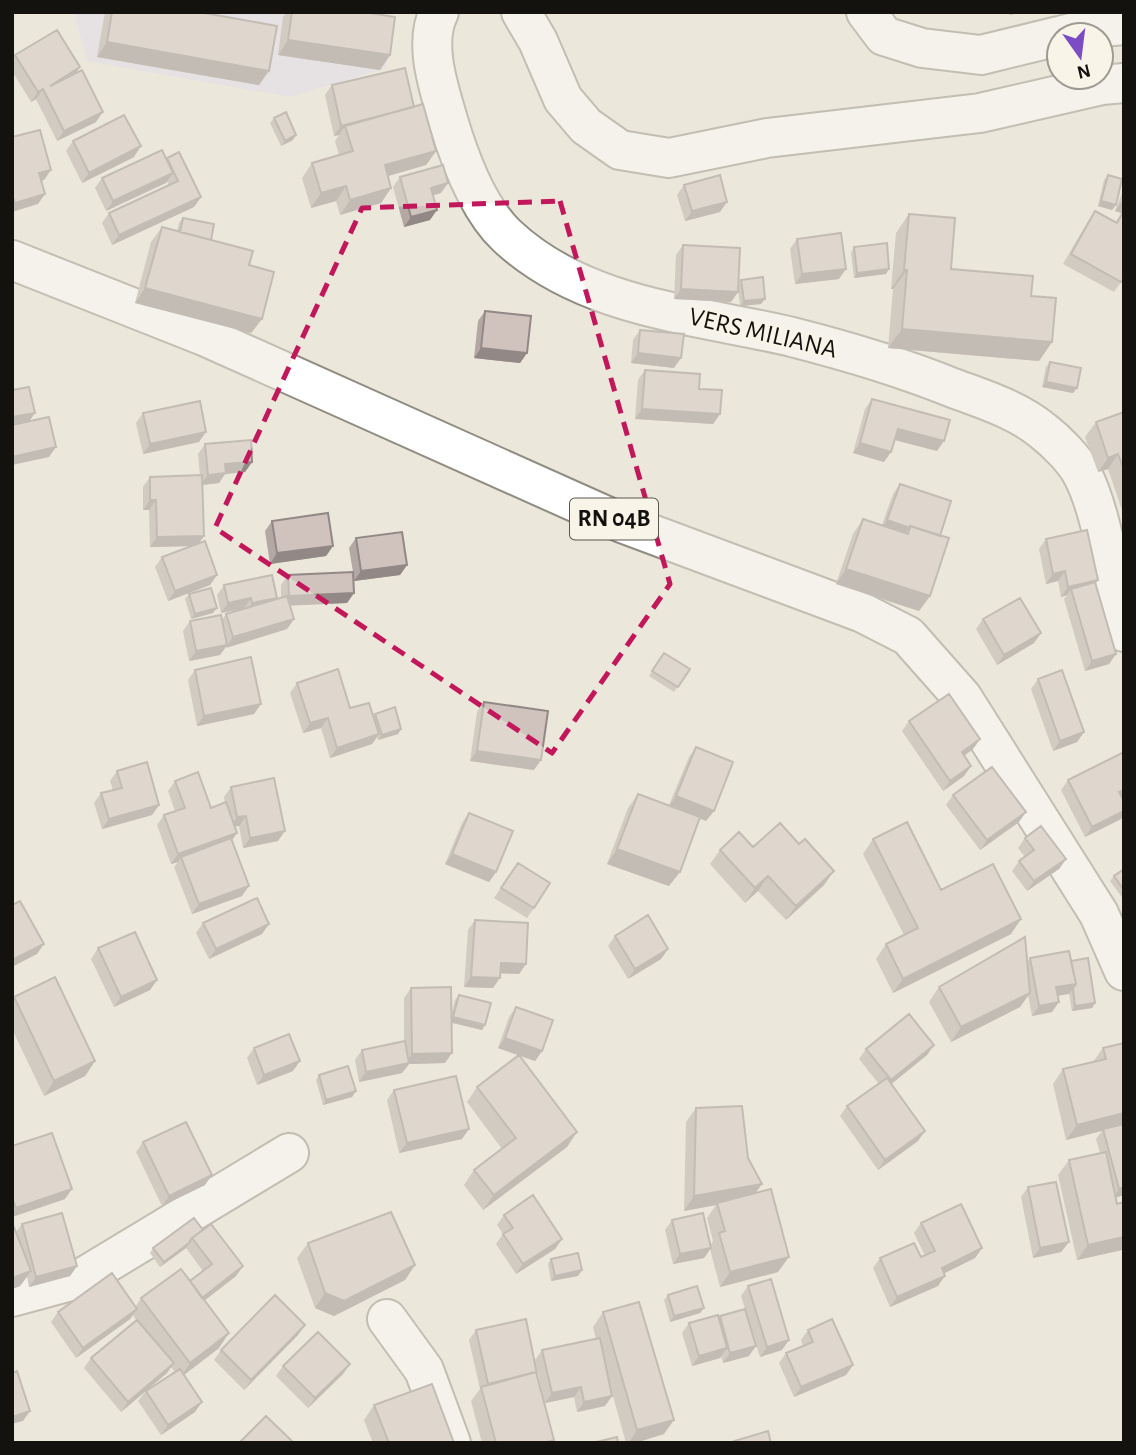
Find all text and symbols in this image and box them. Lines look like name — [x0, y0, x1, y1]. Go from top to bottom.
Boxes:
north arrow — [1045, 21, 1115, 91]
text: N — [1075, 60, 1092, 82]
street label: VERS MILIANA — [686, 303, 840, 363]
road number: RN 04B — [570, 498, 658, 540]

